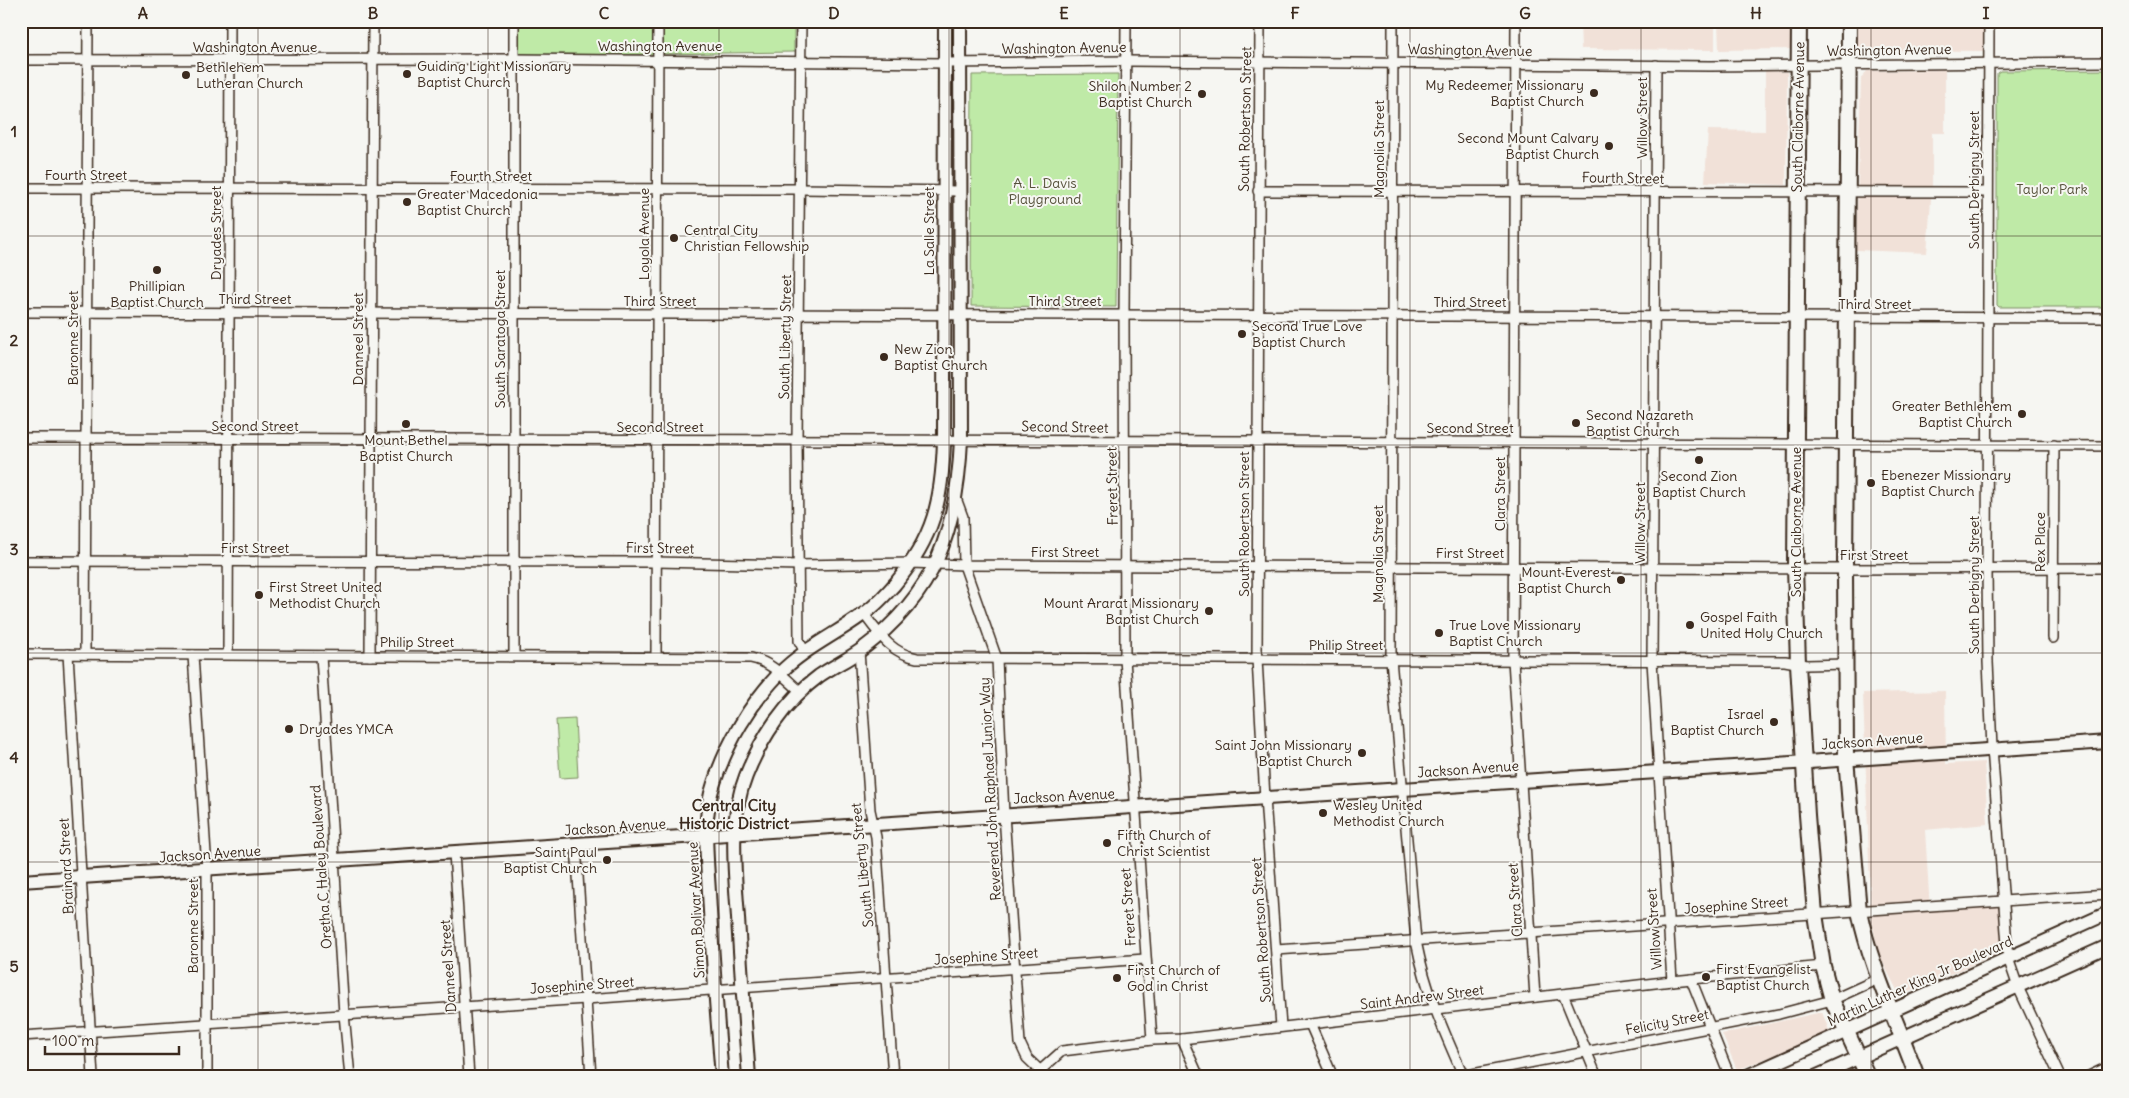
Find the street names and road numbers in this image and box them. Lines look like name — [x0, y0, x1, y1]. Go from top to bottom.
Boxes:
street label: Washington Avenue — [598, 37, 722, 55]
street label: Washington Avenue — [193, 38, 317, 56]
street label: Washington Avenue — [1001, 38, 1127, 58]
street label: Washington Avenue — [1407, 40, 1533, 60]
street label: Washington Avenue — [1826, 40, 1952, 60]
street label: South Claiborne Avenue — [1788, 42, 1808, 192]
street label: South Robertson Street — [1235, 46, 1255, 192]
street label: Willow Street — [1633, 77, 1651, 159]
street label: Magnolia Street — [1370, 100, 1388, 198]
street label: South Derbigny Street — [1965, 110, 1983, 249]
street label: Fourth Street — [45, 166, 128, 184]
street label: Fourth Street — [450, 167, 533, 185]
street label: Fourth Street — [1582, 168, 1665, 188]
street label: Dryades Street — [207, 186, 225, 280]
street label: La Salle Street — [920, 186, 938, 276]
street label: Loyola Avenue — [635, 188, 653, 280]
street label: South Saratoga Street — [491, 270, 509, 408]
street label: South Liberty Street — [775, 274, 795, 400]
street label: Baronne Street — [64, 290, 82, 386]
street label: Third Street — [218, 290, 292, 308]
street label: Danneel Street — [349, 292, 367, 386]
street label: Third Street — [623, 292, 697, 310]
street label: Third Street — [1028, 292, 1102, 310]
street label: Third Street — [1433, 293, 1507, 311]
street label: Third Street — [1838, 295, 1912, 313]
street label: Second Street — [211, 417, 299, 435]
street label: Second Street — [1021, 417, 1109, 437]
street label: Second Street — [616, 418, 704, 436]
street label: Second Street — [1426, 419, 1514, 437]
street label: Freret Street — [1102, 446, 1122, 525]
street label: South Claiborne Avenue — [1787, 447, 1805, 597]
street label: South Robertson Street — [1235, 451, 1253, 597]
street label: Clara Street — [1491, 456, 1509, 531]
street label: Willow Street — [1631, 482, 1649, 564]
street label: Magnolia Street — [1369, 505, 1387, 603]
street label: Rex Place — [2031, 512, 2049, 572]
street label: South Derbigny Street — [1965, 515, 1983, 654]
street label: First Street — [626, 538, 695, 558]
street label: First Street — [221, 539, 290, 557]
street label: First Street — [1031, 543, 1100, 561]
street label: First Street — [1436, 544, 1505, 562]
street label: First Street — [1840, 546, 1909, 564]
street label: Philip Street — [380, 633, 455, 651]
street label: Philip Street — [1309, 636, 1384, 654]
street label: Reverend John Raphael Junior Way — [975, 677, 1005, 901]
street label: Jackson Avenue — [1821, 728, 1923, 754]
street label: Jackson Avenue — [1417, 756, 1519, 782]
street label: Oretha C Haley Boulevard — [306, 784, 336, 950]
street label: Jackson Avenue — [1013, 784, 1115, 808]
street label: South Liberty Street — [846, 802, 877, 928]
street label: Jackson Avenue — [564, 814, 666, 840]
street label: Brainard Street — [54, 817, 78, 915]
street label: Jackson Avenue — [159, 841, 261, 867]
street label: Simon Bolivar Avenue — [683, 841, 709, 979]
street label: South Robertson Street — [1247, 857, 1275, 1003]
street label: Clara Street — [1503, 862, 1527, 938]
street label: Freret Street — [1116, 867, 1140, 947]
street label: Baronne Street — [184, 878, 202, 974]
street label: Willow Street — [1642, 887, 1666, 970]
street label: Josephine Street — [1683, 892, 1789, 918]
street label: Danneel Street — [436, 919, 460, 1013]
street label: Martin Luther King Jr Boulevard — [1825, 932, 2015, 1030]
street label: Josephine Street — [933, 943, 1039, 969]
street label: Josephine Street — [529, 972, 635, 998]
street label: Saint Andrew Street — [1359, 980, 1485, 1014]
street label: Felicity Street — [1624, 1005, 1711, 1039]

